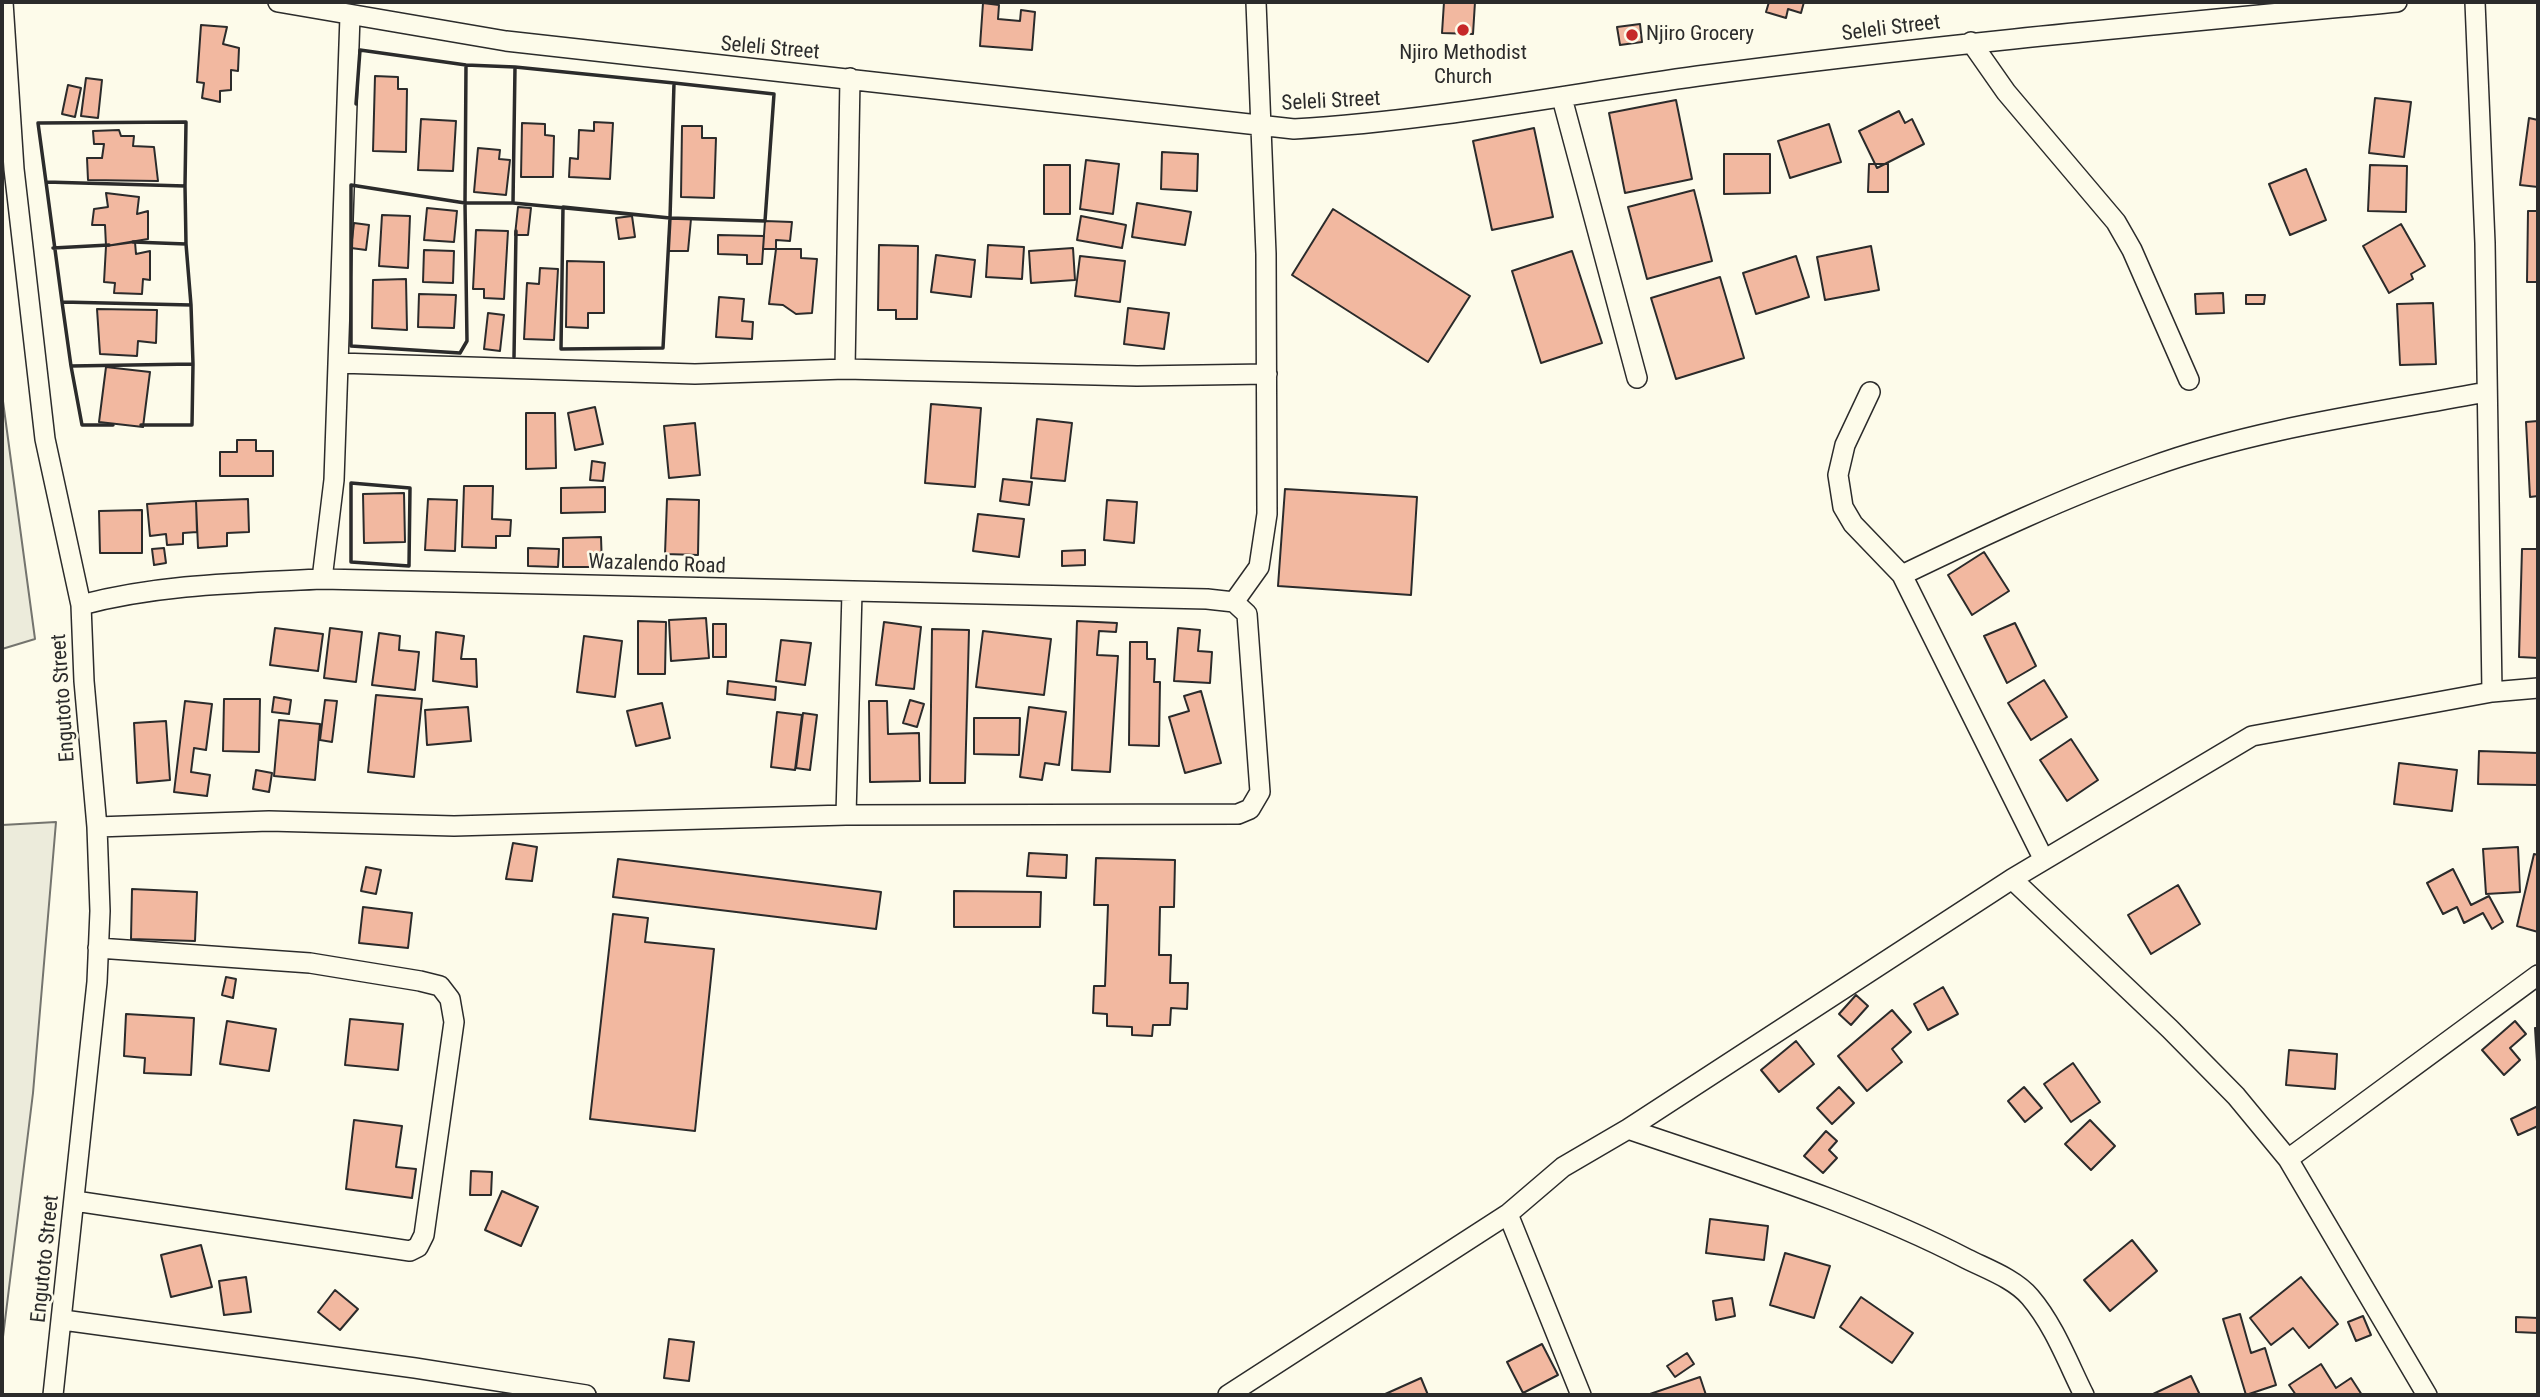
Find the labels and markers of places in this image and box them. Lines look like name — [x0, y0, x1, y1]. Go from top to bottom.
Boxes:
marker: Njiro Methodist Church — [1455, 22, 1471, 38]
place label: Njiro Grocery — [1646, 22, 1754, 48]
marker: Njiro Grocery — [1624, 27, 1640, 43]
place label: Njiro Methodist Church — [1399, 41, 1527, 91]

